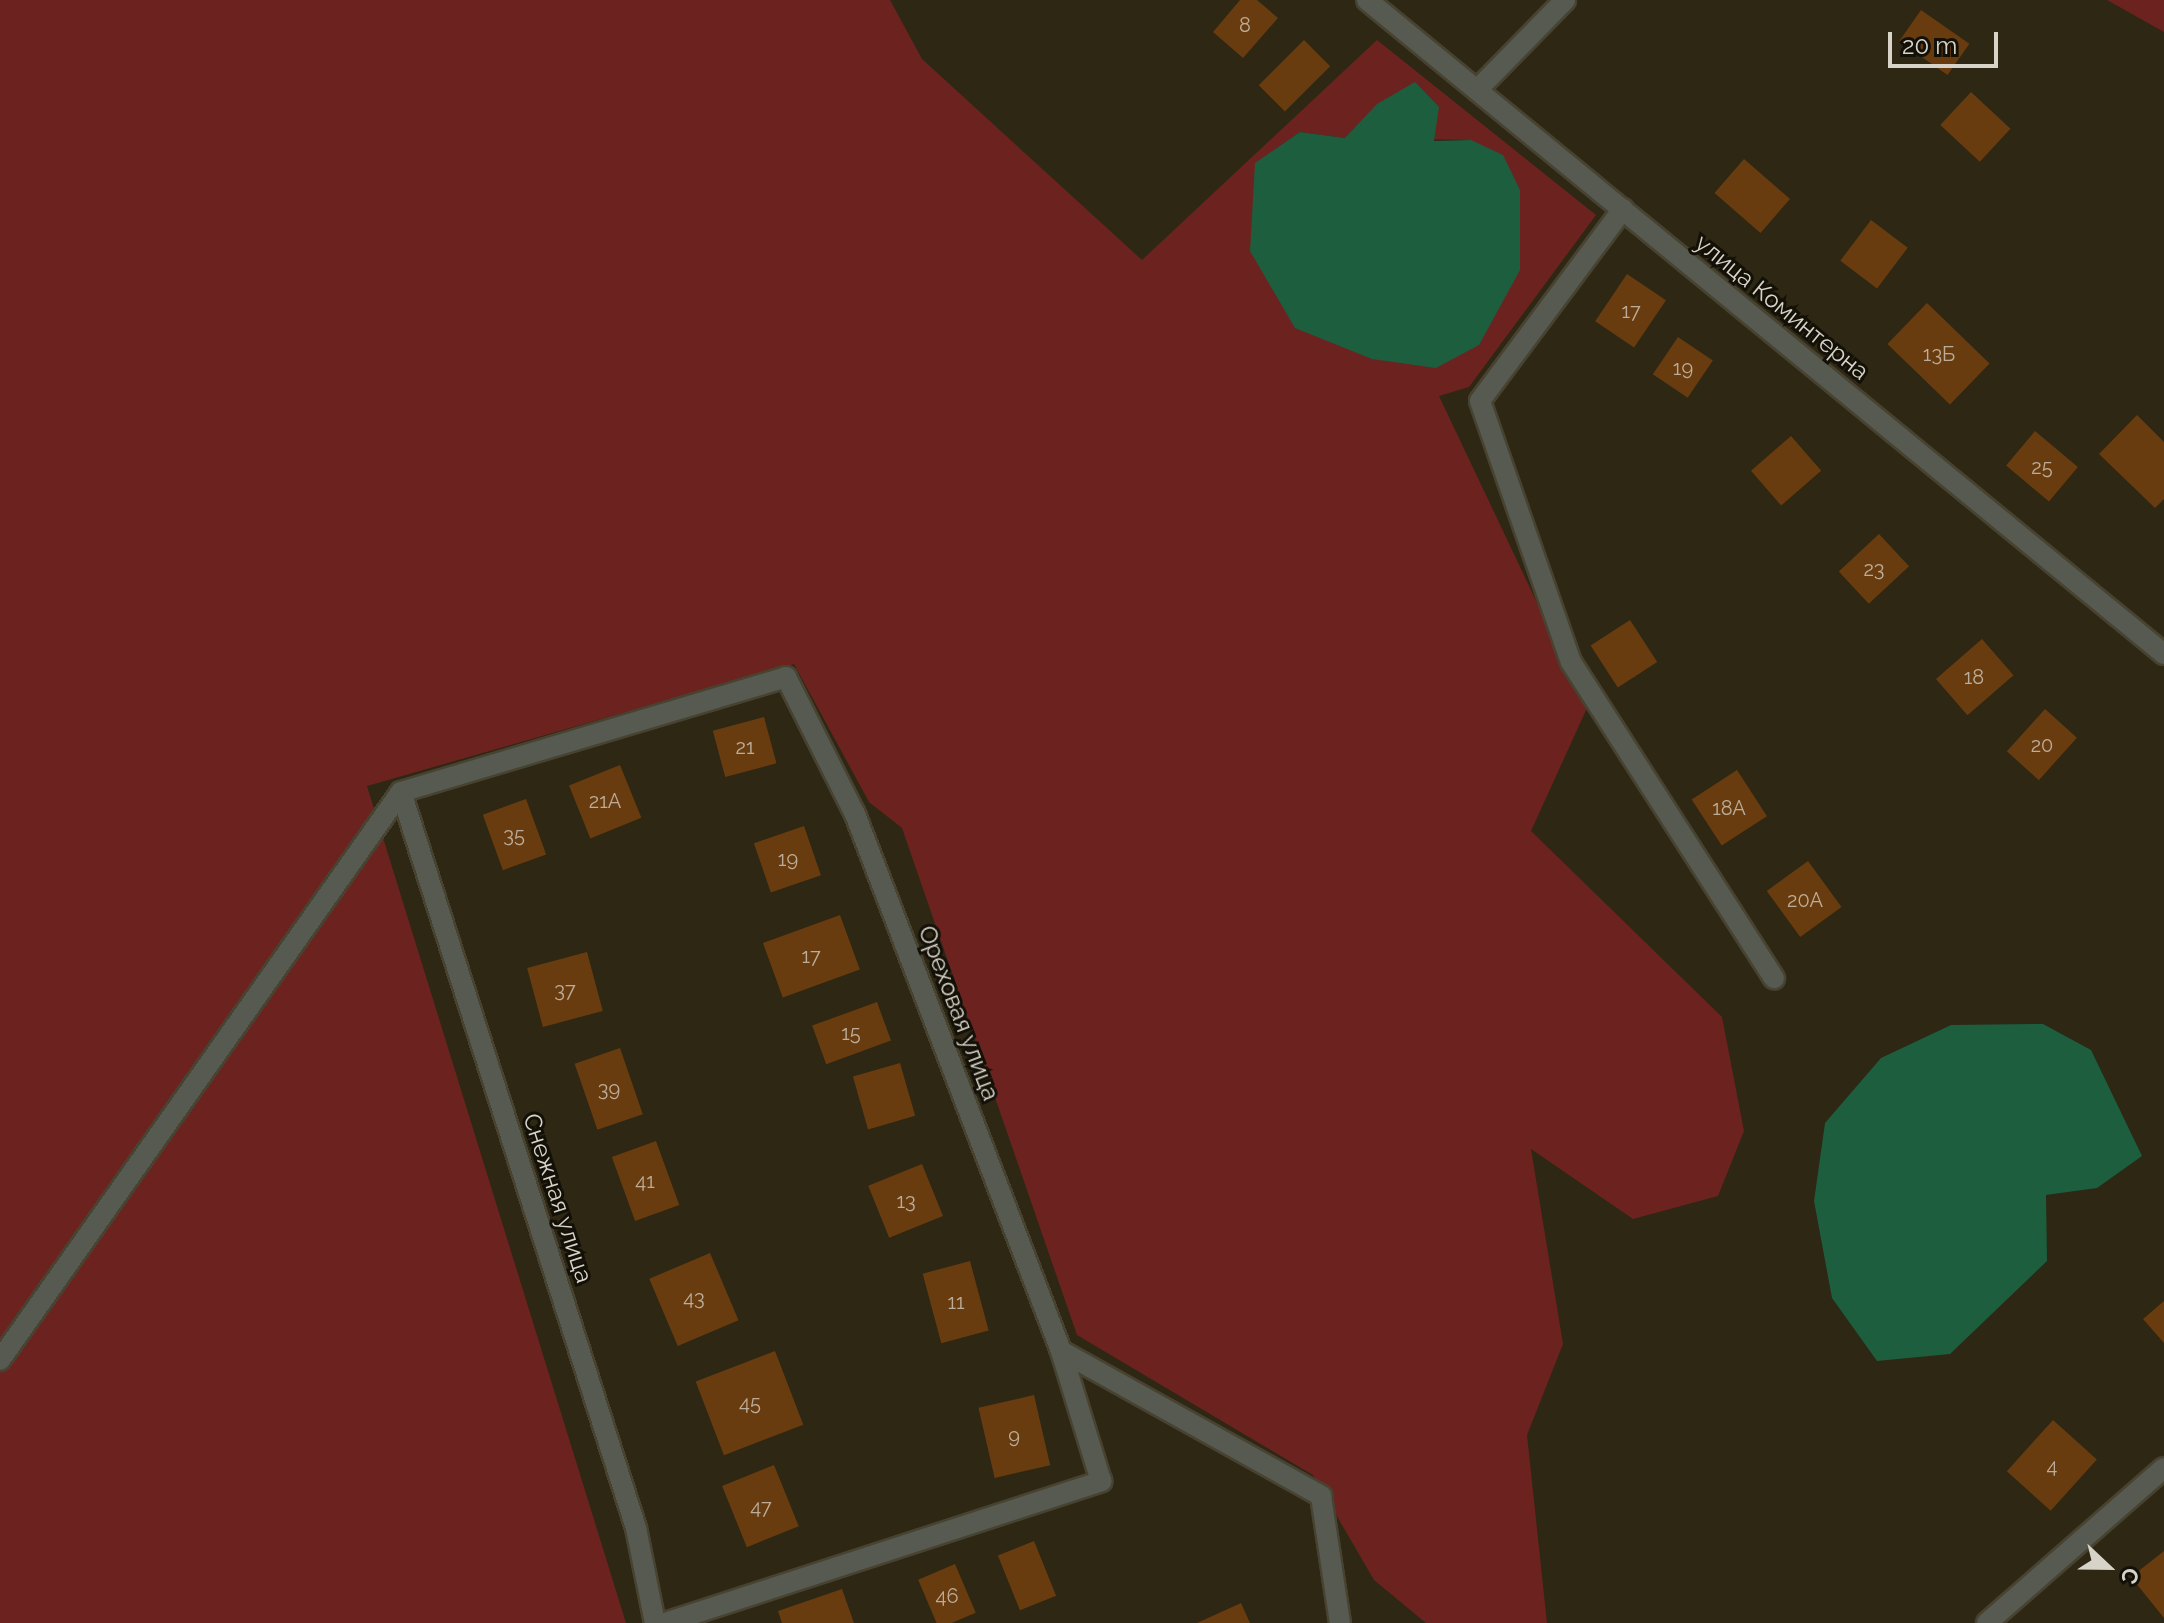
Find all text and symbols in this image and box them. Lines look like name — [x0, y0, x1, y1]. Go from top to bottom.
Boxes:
house number: 8 — [1239, 13, 1251, 37]
scale bar — [1892, 16, 2002, 66]
text: 20 m — [1902, 31, 1957, 60]
street label: улица Коминтерна — [1689, 228, 1875, 386]
house number: 17 — [1621, 299, 1641, 323]
house number: 13Б — [1923, 342, 1955, 366]
house number: 19 — [1673, 356, 1693, 380]
house number: 25 — [2031, 455, 2053, 479]
house number: 23 — [1863, 557, 1885, 581]
house number: 18 — [1964, 665, 1984, 689]
house number: 20 — [2031, 733, 2053, 757]
house number: 21 — [736, 735, 754, 759]
house number: 21А — [589, 789, 621, 813]
house number: 18А — [1712, 796, 1746, 820]
house number: 35 — [503, 823, 525, 847]
house number: 19 — [778, 847, 798, 871]
house number: 20А — [1787, 888, 1823, 912]
street label: Ореховая улица — [912, 921, 1006, 1105]
house number: 17 — [801, 944, 821, 968]
house number: 37 — [554, 978, 576, 1002]
house number: 15 — [841, 1021, 861, 1045]
house number: 39 — [598, 1077, 620, 1101]
street label: Снежная улица — [517, 1109, 599, 1287]
house number: 41 — [635, 1169, 655, 1193]
house number: 13 — [896, 1189, 916, 1213]
house number: 43 — [683, 1286, 705, 1310]
house number: 11 — [947, 1290, 965, 1314]
house number: 45 — [739, 1391, 761, 1415]
house number: 9 — [1008, 1424, 1020, 1448]
house number: 4 — [2047, 1454, 2057, 1478]
house number: 47 — [750, 1495, 772, 1519]
north arrow — [2068, 1527, 2148, 1607]
text: С — [2115, 1564, 2145, 1588]
house number: 46 — [936, 1584, 958, 1608]

